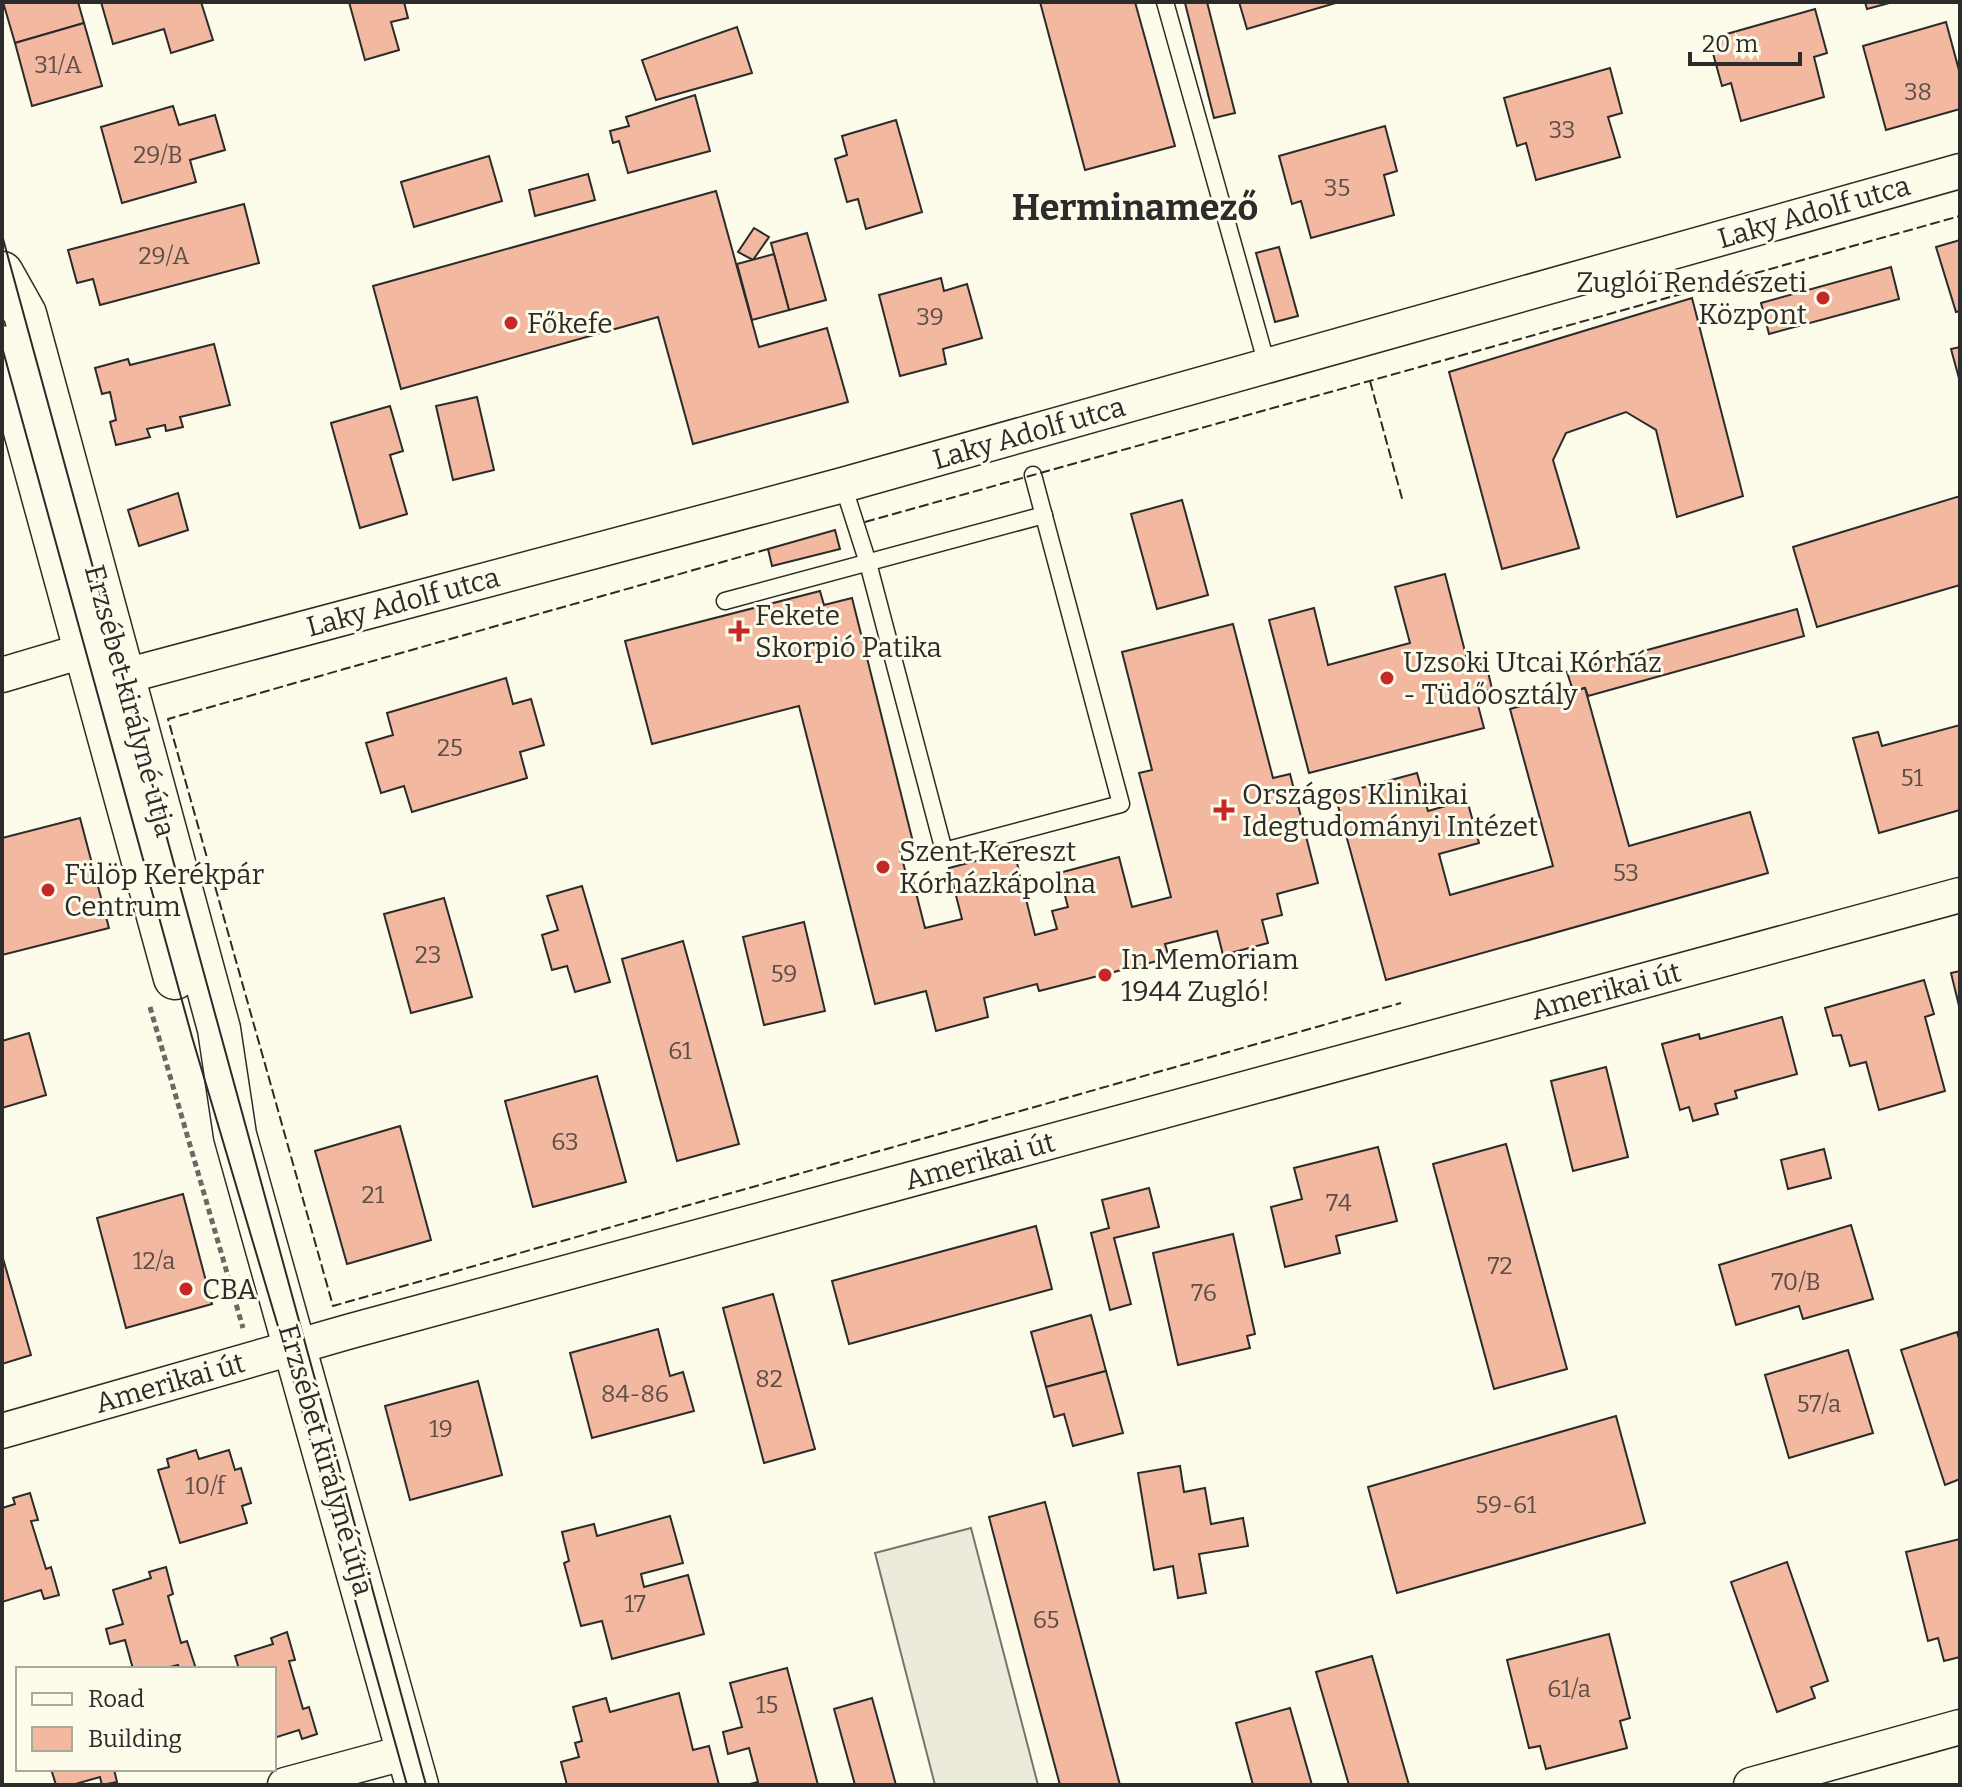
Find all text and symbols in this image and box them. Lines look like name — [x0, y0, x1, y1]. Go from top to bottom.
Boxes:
scale bar — [1690, 16, 1800, 66]
text: 20 m — [1702, 30, 1758, 58]
house number: 31/A — [34, 51, 82, 79]
house number: 38 — [1904, 78, 1932, 106]
house number: 33 — [1549, 116, 1575, 144]
house number: 29/B — [133, 141, 183, 169]
street label: Laky Adolf utca — [1714, 169, 1914, 255]
house number: 35 — [1324, 174, 1350, 202]
district label: Herminamező — [1012, 186, 1258, 230]
house number: 29/A — [139, 242, 189, 270]
place label: Zuglói Rendészeti Központ — [1576, 266, 1807, 331]
marker: Zuglói Rendészeti Központ — [1814, 289, 1832, 307]
house number: 39 — [916, 303, 944, 331]
place label: Főkefe — [527, 307, 613, 340]
marker: Főkefe — [502, 314, 520, 332]
street label: Laky Adolf utca — [929, 390, 1129, 476]
street label: Laky Adolf utca — [303, 560, 503, 644]
street label: Erzsébet királyné útja — [78, 561, 182, 841]
place label: Fekete Skorpió Patika — [755, 599, 942, 664]
marker: Fekete Skorpió Patika — [730, 622, 748, 640]
place label: Uzsoki Utcai Kórház - Tüdőosztály — [1403, 646, 1662, 711]
marker: Uzsoki Utcai Kórház - Tüdőosztály — [1378, 669, 1396, 687]
house number: 25 — [437, 734, 463, 762]
house number: 51 — [1901, 764, 1923, 792]
place label: Országos Klinikai Idegtudományi Intézet — [1242, 778, 1538, 843]
marker: Országos Klinikai Idegtudományi Intézet — [1213, 799, 1235, 821]
place label: Szent Kereszt Kórházkápolna — [899, 835, 1096, 900]
place label: Fülöp Kerékpár Centrum — [64, 858, 264, 923]
marker: Szent Kereszt Kórházkápolna — [874, 858, 892, 876]
house number: 53 — [1613, 859, 1639, 887]
marker: Fülöp Kerékpár Centrum — [39, 881, 57, 899]
house number: 23 — [415, 941, 441, 969]
place label: In Memoriam 1944 Zugló! — [1121, 943, 1299, 1008]
street label: Amerikai út — [1528, 955, 1684, 1027]
house number: 59 — [771, 960, 797, 988]
marker: In Memoriam 1944 Zugló! — [1096, 966, 1114, 984]
house number: 61 — [668, 1037, 692, 1065]
street label: Amerikai út — [902, 1125, 1058, 1197]
house number: 63 — [551, 1128, 579, 1156]
house number: 21 — [362, 1181, 385, 1209]
house number: 74 — [1326, 1189, 1352, 1217]
house number: 12/a — [133, 1247, 175, 1275]
house number: 72 — [1488, 1252, 1512, 1280]
house number: 70/B — [1771, 1268, 1821, 1296]
place label: CBA — [202, 1273, 257, 1306]
house number: 76 — [1191, 1279, 1217, 1307]
marker: CBA — [177, 1280, 195, 1298]
street label: Erzsébet királyné útja — [271, 1321, 381, 1599]
street label: Amerikai út — [92, 1346, 248, 1420]
house number: 82 — [755, 1365, 783, 1393]
house number: 84-86 — [601, 1380, 669, 1408]
house number: 57/a — [1797, 1390, 1841, 1418]
house number: 19 — [429, 1415, 453, 1443]
house number: 10/f — [185, 1472, 227, 1500]
house number: 59-61 — [1475, 1491, 1537, 1519]
house number: 17 — [624, 1590, 646, 1618]
house number: 65 — [1033, 1606, 1059, 1634]
legend — [16, 1667, 276, 1771]
house number: 61/a — [1547, 1675, 1591, 1703]
text: Road — [88, 1685, 144, 1713]
house number: 15 — [756, 1691, 778, 1719]
text: Building — [88, 1725, 182, 1753]

